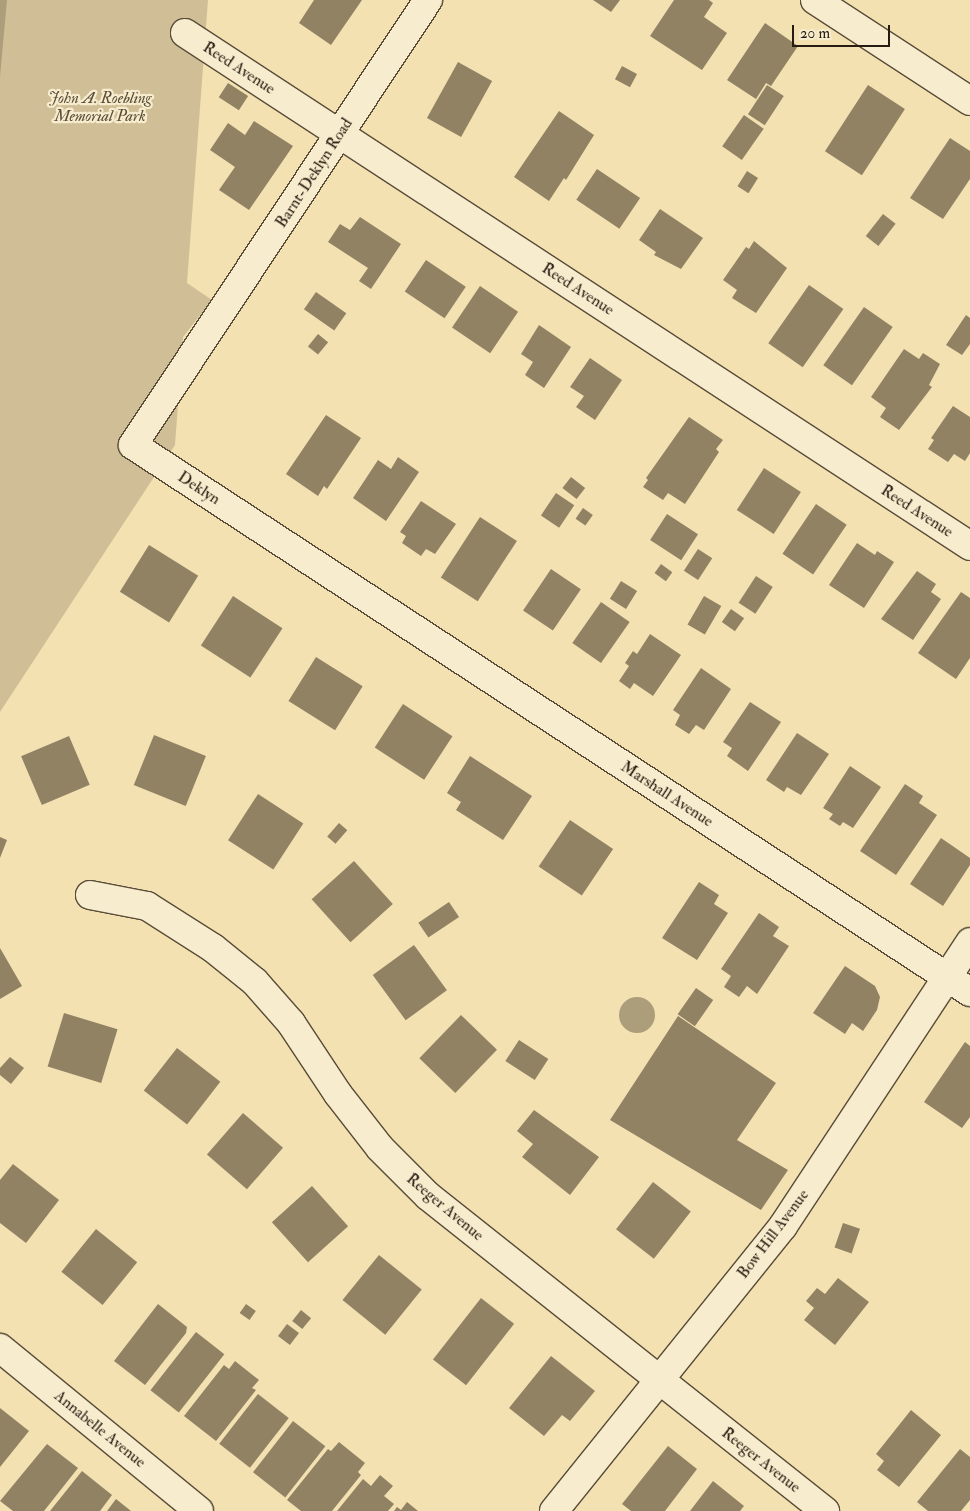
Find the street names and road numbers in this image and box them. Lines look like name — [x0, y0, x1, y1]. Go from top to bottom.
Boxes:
street label: Reed Avenue — [199, 38, 279, 98]
street label: Barnt-Deklyn Road — [271, 115, 357, 231]
street label: Reed Avenue — [538, 259, 618, 319]
street label: Deklyn — [174, 467, 224, 509]
street label: Reed Avenue — [877, 481, 957, 541]
street label: Marshall Avenue — [617, 757, 717, 831]
street label: Reeger Avenue — [402, 1169, 488, 1245]
street label: Bow Hill Avenue — [733, 1186, 813, 1282]
street label: Annabelle Avenue — [50, 1386, 150, 1472]
street label: Reeger Avenue — [718, 1423, 804, 1497]

